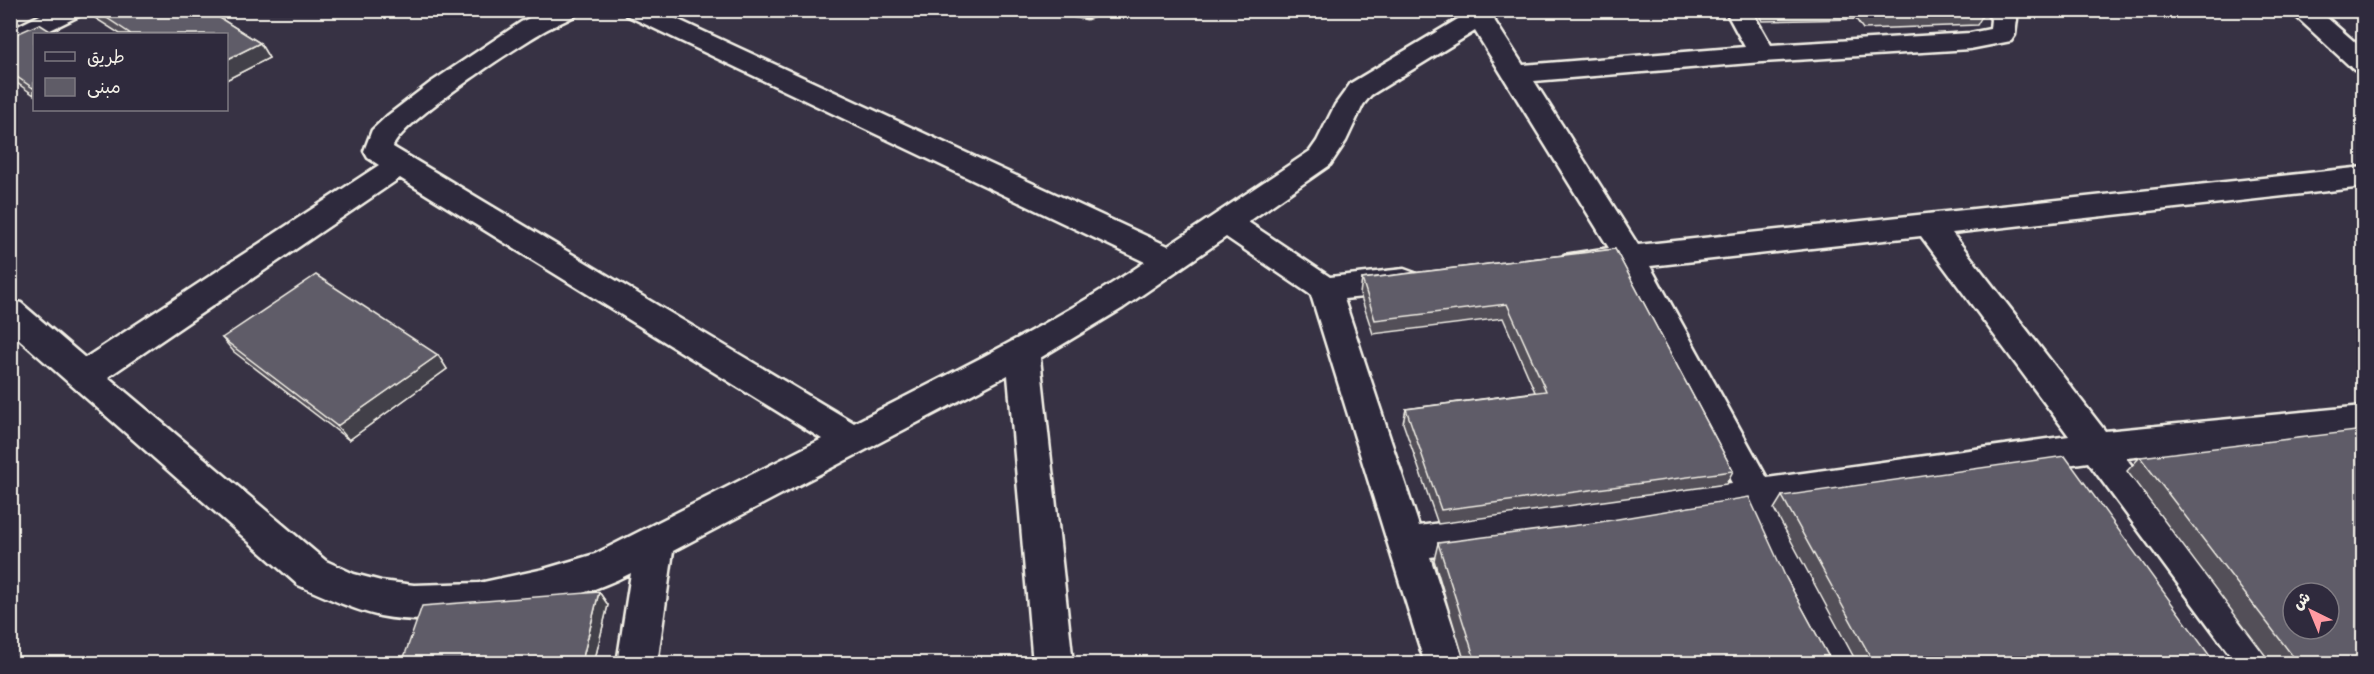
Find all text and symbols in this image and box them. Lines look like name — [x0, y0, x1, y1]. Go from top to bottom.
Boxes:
legend — [33, 33, 228, 111]
text: طريق — [87, 46, 125, 72]
text: مبنى — [87, 76, 121, 102]
north arrow — [2281, 581, 2341, 641]
text: ش — [2288, 587, 2317, 616]

